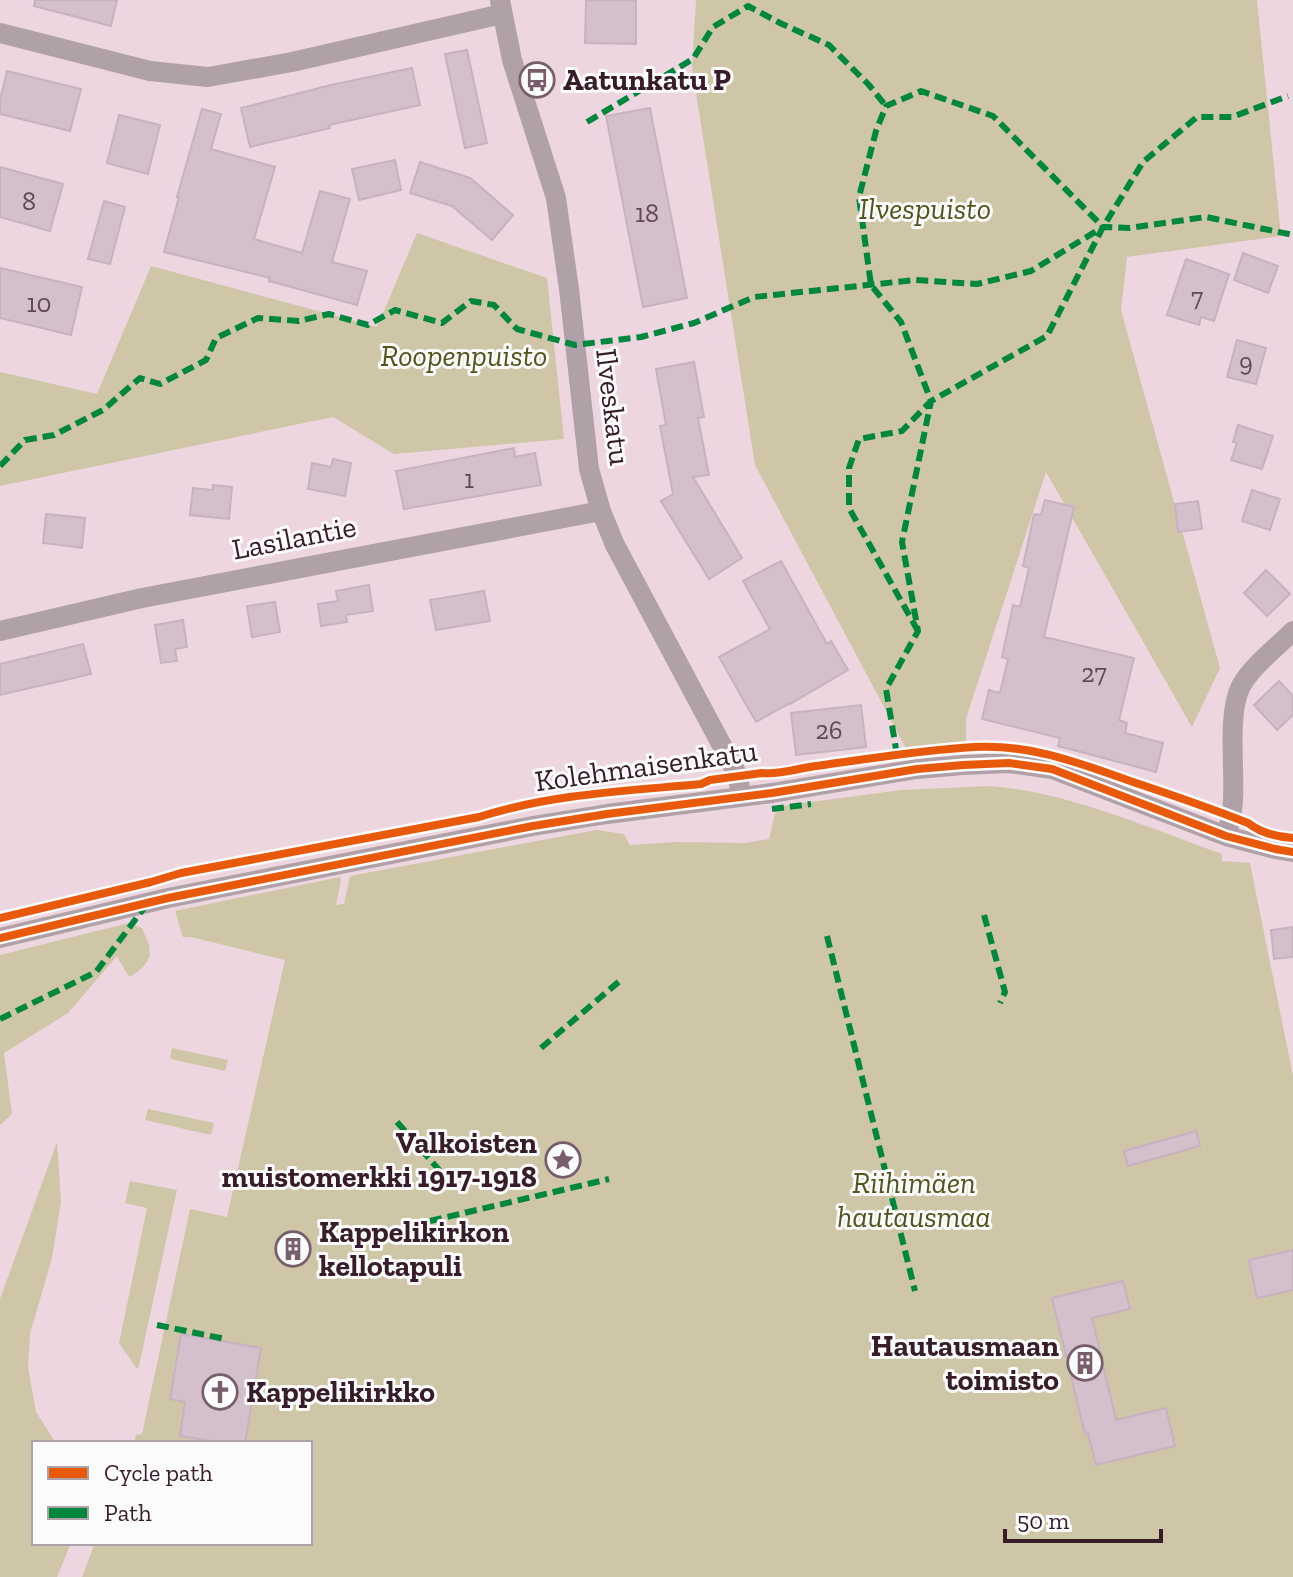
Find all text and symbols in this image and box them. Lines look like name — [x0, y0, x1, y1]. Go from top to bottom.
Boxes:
bus stop icon: Aatunkatu P — [518, 61, 556, 99]
place label: Aatunkatu P — [563, 62, 731, 98]
house number: 8 — [22, 185, 36, 217]
park label: Ilvespuisto — [859, 191, 991, 227]
house number: 18 — [635, 197, 659, 229]
house number: 7 — [1191, 281, 1203, 313]
house number: 10 — [27, 287, 52, 319]
park label: Roopenpuisto — [381, 338, 547, 374]
house number: 9 — [1239, 346, 1253, 378]
street label: Ilveskatu — [588, 347, 638, 468]
house number: 1 — [464, 463, 474, 495]
street label: Lasilantie — [229, 508, 359, 568]
house number: 27 — [1081, 657, 1107, 689]
house number: 26 — [815, 714, 843, 746]
street label: Kolehmaisenkatu — [532, 733, 760, 799]
place label: Valkoisten muistomerkki 1917-1918 — [221, 1125, 537, 1195]
place icon: Valkoisten muistomerkki 1917-1918 — [544, 1141, 582, 1179]
park label: Riihimäen hautausmaa — [837, 1165, 991, 1235]
place label: Kappelikirkon kellotapuli — [319, 1214, 509, 1284]
building icon: Kappelikirkon kellotapuli — [274, 1230, 312, 1268]
place label: Hautausmaan toimisto — [871, 1328, 1059, 1398]
building icon: Hautausmaan toimisto — [1066, 1344, 1104, 1382]
church icon: Kappelikirkko — [201, 1373, 239, 1411]
place label: Kappelikirkko — [246, 1374, 435, 1410]
legend — [32, 1441, 312, 1545]
text: Cycle path — [104, 1458, 213, 1487]
scale bar — [1005, 1493, 1161, 1543]
text: Path — [104, 1498, 152, 1527]
text: 50 m — [1017, 1506, 1070, 1535]

